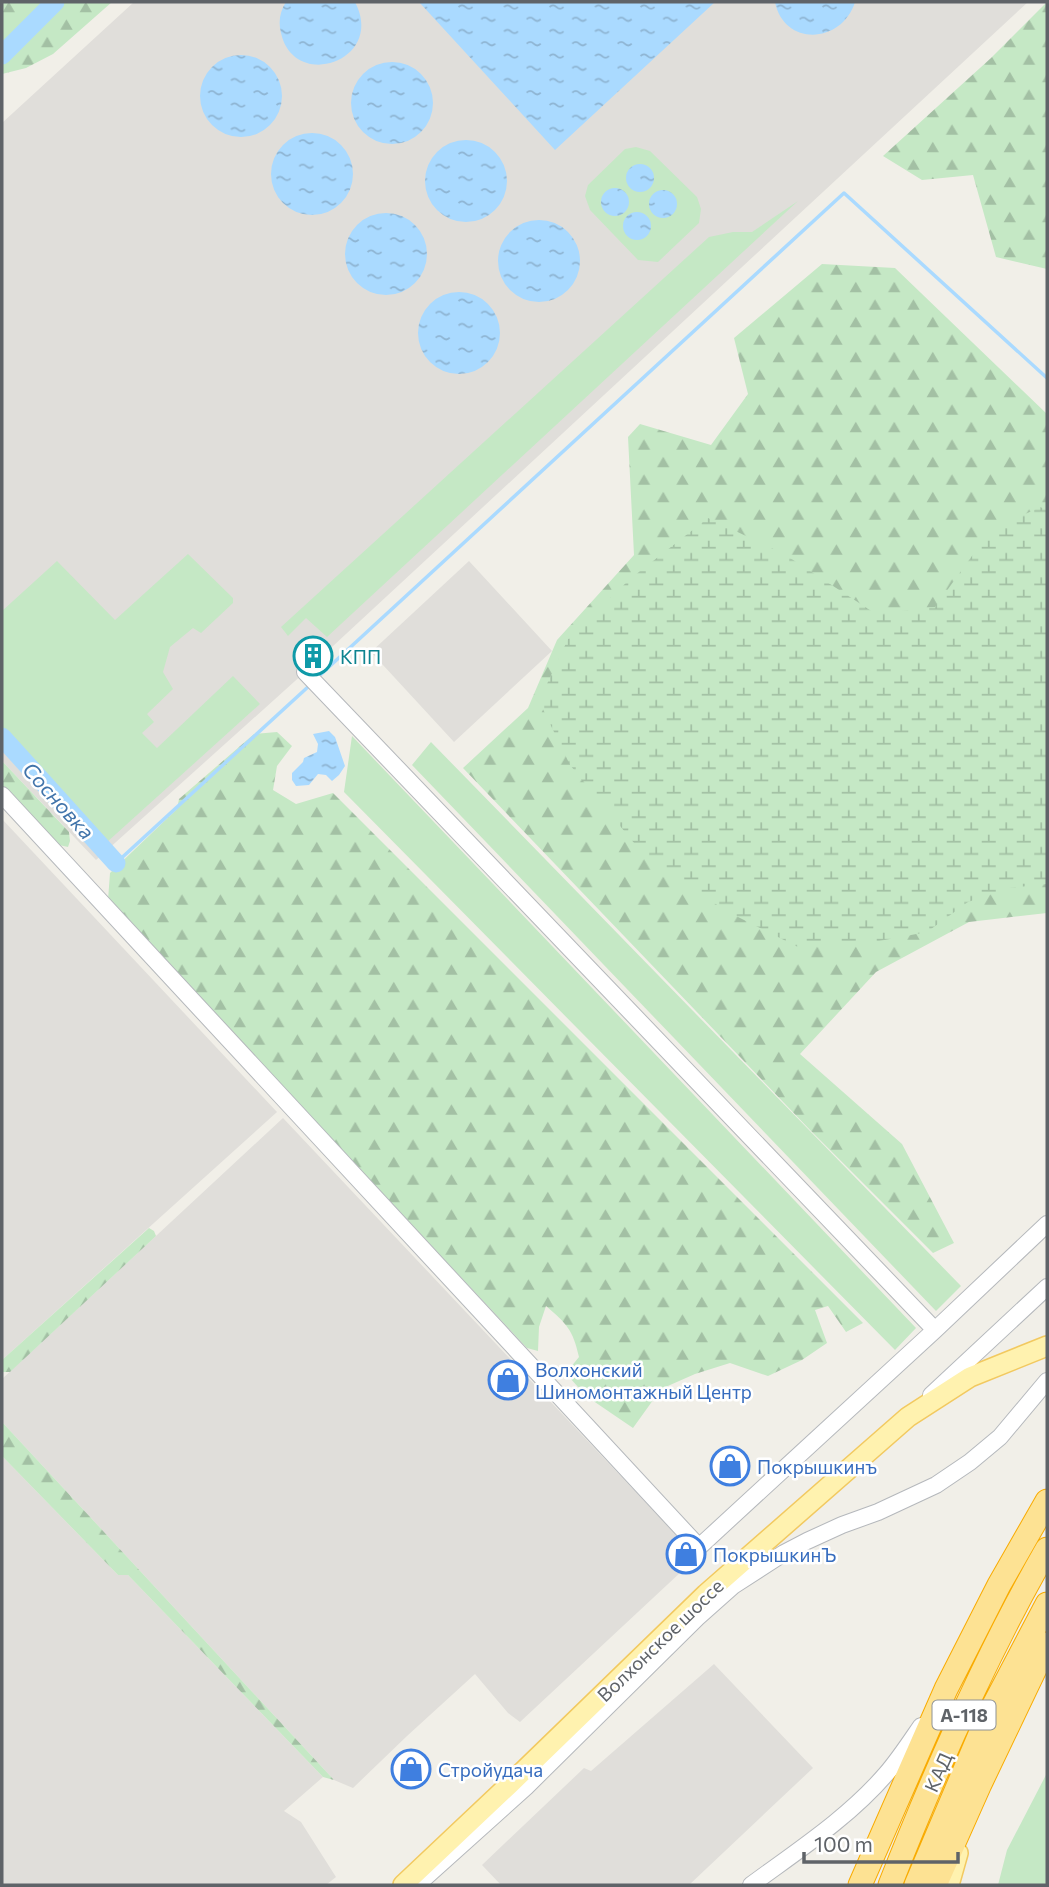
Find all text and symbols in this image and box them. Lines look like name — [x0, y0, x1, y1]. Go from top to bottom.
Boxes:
building icon: КПП — [292, 635, 334, 677]
place label: КПП — [340, 645, 381, 668]
water label: Сосновка — [18, 756, 100, 844]
place label: Волхонский Шиномонтажный Центр — [535, 1358, 752, 1403]
shop icon: Волхонский Шиномонтажный Центр — [487, 1359, 529, 1401]
shop icon: Покрышкинъ — [709, 1445, 751, 1487]
place label: Покрышкинъ — [757, 1455, 877, 1478]
shop icon: ПокрышкинЪ — [665, 1533, 707, 1575]
place label: ПокрышкинЪ — [713, 1543, 836, 1566]
street label: Волхонское шоссе — [592, 1574, 728, 1706]
road number: А-118 — [932, 1700, 996, 1730]
shop icon: Стройудача — [390, 1748, 432, 1790]
street label: КАД — [919, 1749, 957, 1795]
place label: Стройудача — [438, 1758, 543, 1781]
scale bar — [804, 1820, 958, 1864]
text: 100 m — [814, 1831, 873, 1856]

